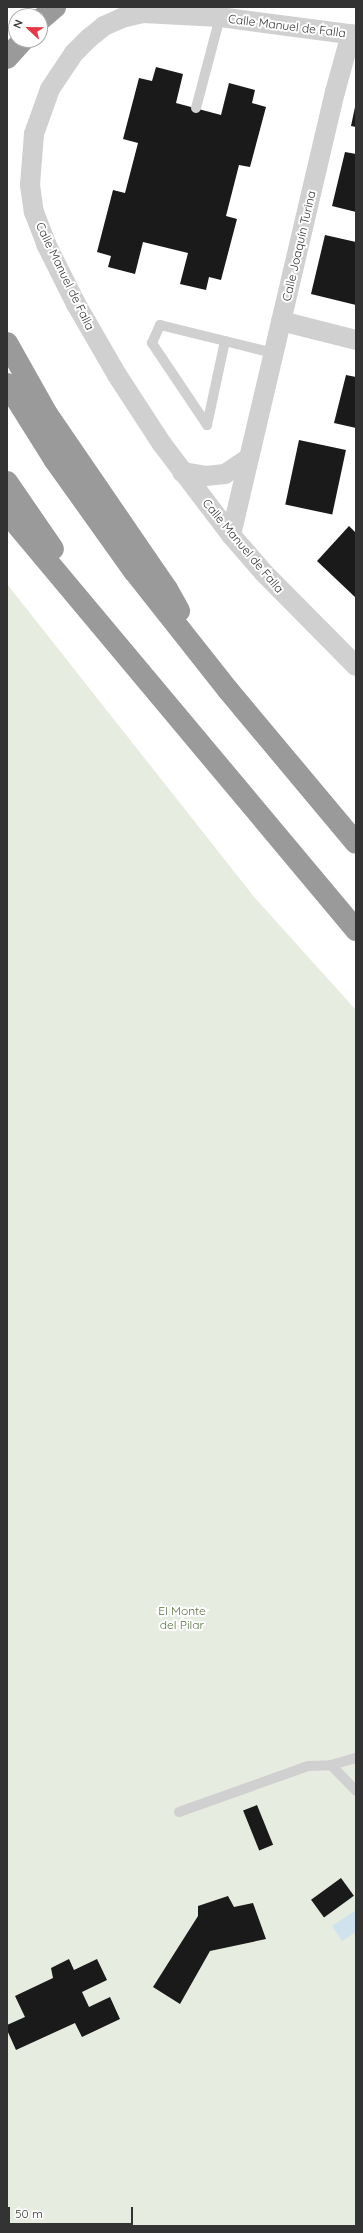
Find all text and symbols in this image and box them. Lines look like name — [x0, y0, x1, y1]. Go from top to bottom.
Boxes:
north arrow — [8, 8, 48, 48]
street label: Calle Manuel de Falla — [227, 12, 347, 40]
text: N — [10, 18, 26, 30]
street label: Calle Joaquín Turina — [279, 189, 319, 303]
street label: Calle Manuel de Falla — [33, 220, 97, 332]
street label: Calle Manuel de Falla — [199, 496, 287, 596]
park label: El Monte del Pilar — [158, 1604, 206, 1632]
scale bar — [10, 2199, 135, 2225]
text: 50 m — [15, 2206, 43, 2221]

